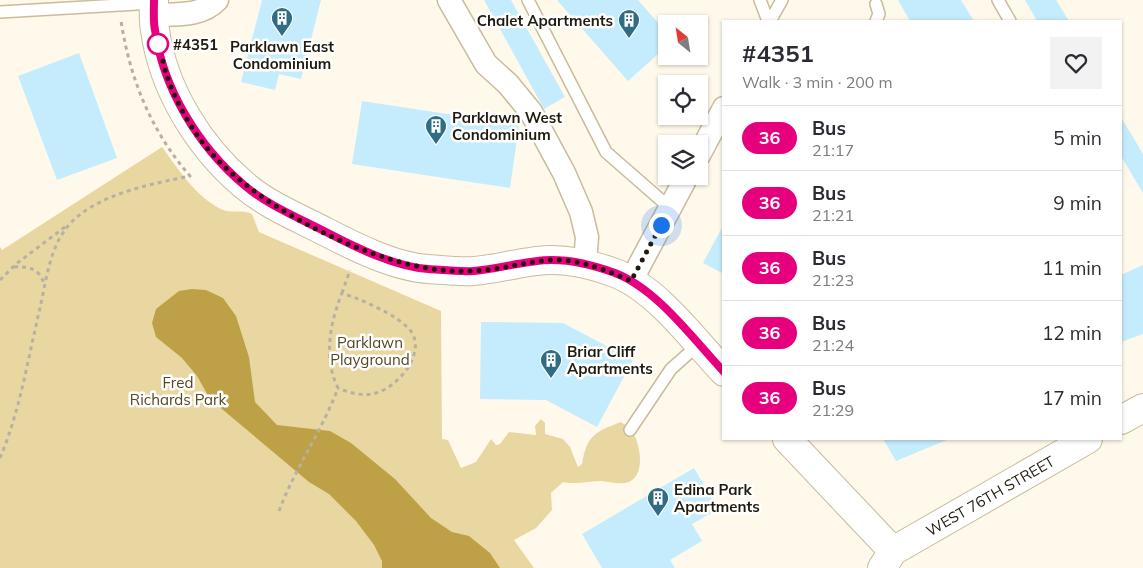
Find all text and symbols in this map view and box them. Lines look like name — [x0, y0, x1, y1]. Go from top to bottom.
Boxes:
building icon: Parklawn East Condominium — [270, 6, 294, 37]
building icon: Chalet Apartments — [617, 8, 641, 39]
place label: Chalet Apartments — [477, 11, 613, 30]
north arrow — [658, 15, 708, 65]
map controls — [658, 15, 708, 185]
marker: #4351 — [147, 33, 169, 55]
place label: #4351 — [173, 35, 218, 54]
place label: Parklawn East Condominium — [230, 37, 334, 73]
button: heart — [1050, 37, 1102, 89]
text: #4351 — [742, 38, 814, 68]
text: Walk · 3 min · 200 m — [742, 72, 893, 92]
button: locate — [658, 75, 708, 125]
place label: Parklawn West Condominium — [452, 108, 562, 144]
building icon: Parklawn West Condominium — [424, 114, 448, 145]
text: Bus — [812, 116, 846, 140]
text: 36 — [759, 126, 780, 149]
text: 5 min — [1053, 126, 1102, 150]
button: layers — [658, 135, 708, 185]
text: 21:17 — [812, 140, 854, 160]
text: Bus — [812, 181, 846, 205]
text: 36 — [759, 191, 780, 214]
text: 9 min — [1053, 191, 1102, 215]
text: 21:21 — [812, 205, 854, 225]
your location — [649, 213, 674, 238]
text: Bus — [812, 246, 846, 270]
text: 36 — [759, 256, 780, 279]
text: 11 min — [1042, 256, 1102, 280]
text: 21:23 — [812, 270, 854, 290]
text: Bus — [812, 311, 846, 335]
text: 36 — [759, 321, 780, 344]
text: 12 min — [1042, 321, 1102, 345]
park label: Parklawn Playground — [330, 333, 410, 369]
text: 21:24 — [812, 335, 854, 355]
place label: Briar Cliff Apartments — [567, 342, 653, 378]
building icon: Briar Cliff Apartments — [539, 348, 563, 379]
park label: Fred Richards Park — [130, 373, 226, 409]
text: Bus — [812, 376, 846, 400]
text: 36 — [759, 386, 780, 409]
text: 17 min — [1042, 386, 1102, 410]
text: 21:29 — [812, 400, 854, 420]
street label: WEST 76TH STREET — [922, 451, 1058, 540]
place label: Edina Park Apartments — [674, 480, 760, 516]
building icon: Edina Park Apartments — [646, 486, 670, 517]

